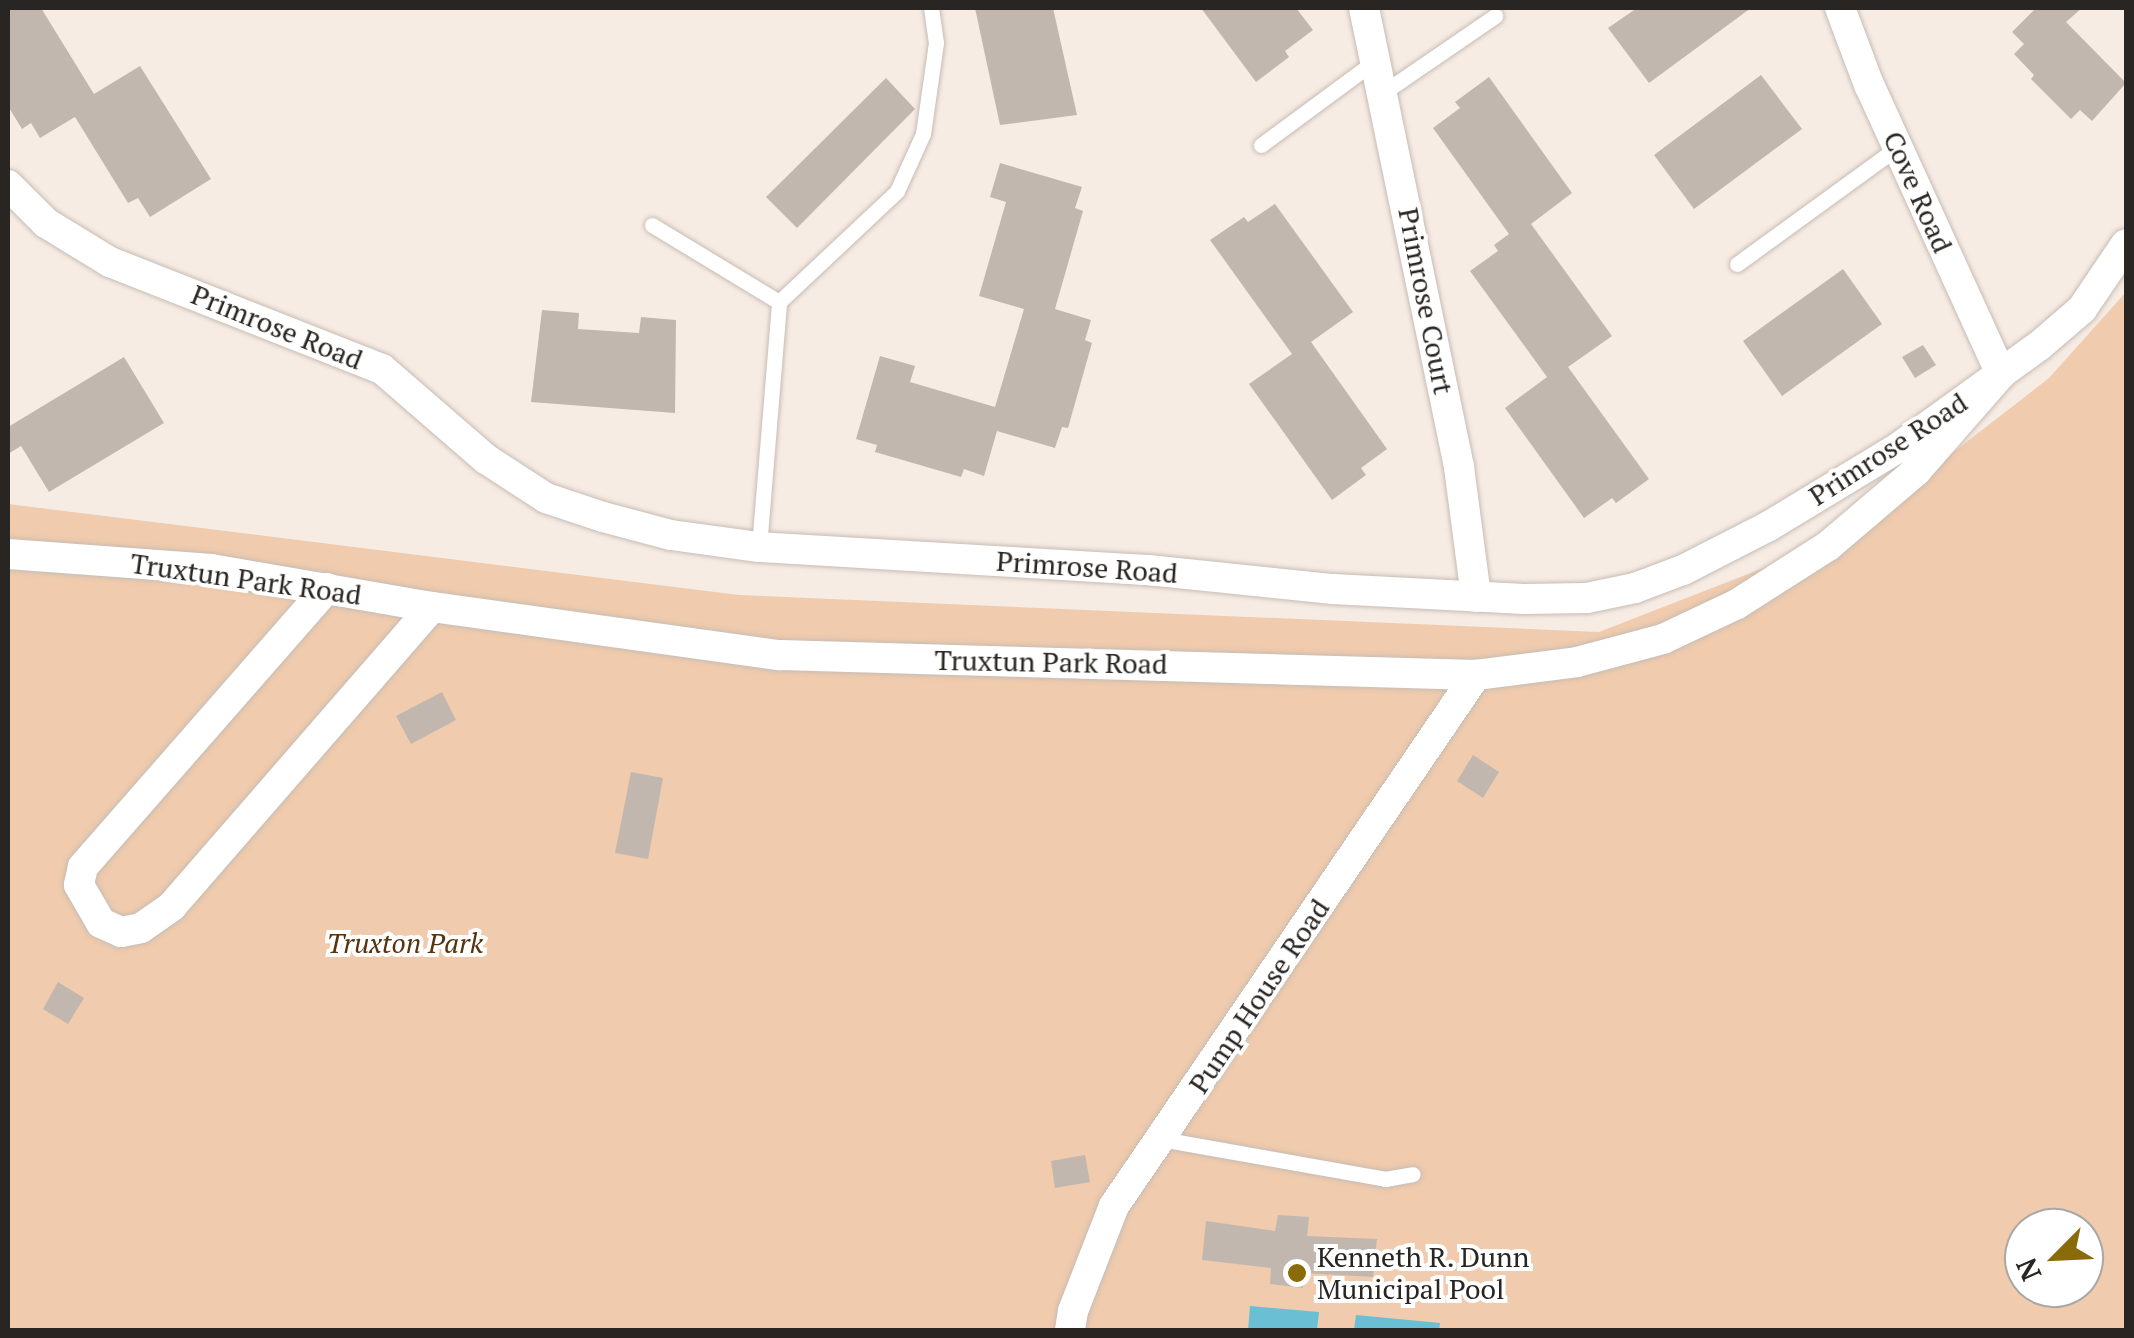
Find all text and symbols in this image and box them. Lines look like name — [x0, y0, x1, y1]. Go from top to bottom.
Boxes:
street label: Cove Road — [1876, 126, 1960, 258]
street label: Primrose Court — [1391, 205, 1461, 397]
street label: Primrose Road — [186, 277, 368, 377]
street label: Primrose Road — [1803, 385, 1973, 513]
street label: Primrose Road — [995, 544, 1179, 590]
street label: Truxtun Park Road — [128, 546, 364, 612]
street label: Truxtun Park Road — [934, 643, 1168, 681]
street label: Pump House Road — [1182, 893, 1336, 1099]
park label: Truxton Park — [327, 926, 483, 960]
north arrow — [2004, 1208, 2104, 1308]
place label: Kenneth R. Dunn Municipal Pool — [1317, 1240, 1530, 1306]
text: N — [2007, 1252, 2049, 1287]
marker: Kenneth R. Dunn Municipal Pool — [1286, 1262, 1308, 1284]

